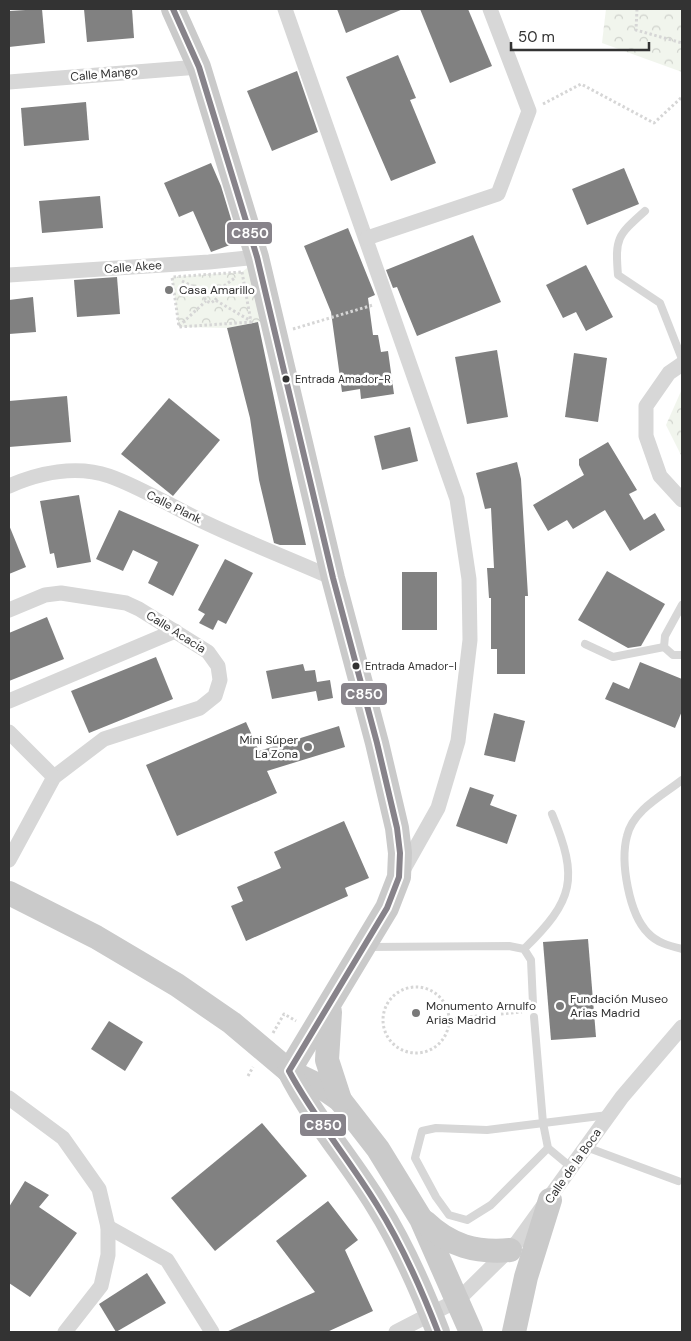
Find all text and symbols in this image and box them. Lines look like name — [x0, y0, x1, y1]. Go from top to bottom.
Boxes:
scale bar — [511, 20, 648, 52]
text: 50 m — [518, 27, 555, 47]
street label: Calle Mango — [70, 63, 138, 85]
line badge: C850 — [226, 221, 273, 245]
text: C850 — [231, 224, 269, 242]
street label: Calle Akee — [104, 257, 163, 277]
place label: Casa Amarillo — [179, 282, 255, 298]
marker: Casa Amarillo — [163, 284, 175, 296]
place label: Entrada Amador-R — [295, 372, 391, 386]
marker: Entrada Amador-R — [281, 374, 291, 384]
street label: Calle Plank — [144, 487, 204, 527]
street label: Calle Acacia — [143, 607, 209, 657]
place label: Entrada Amador-I — [365, 659, 457, 673]
marker: Entrada Amador-I — [351, 661, 361, 671]
line badge: C850 — [340, 682, 388, 706]
text: C850 — [345, 685, 383, 703]
place label: Mini Súper La Zona — [239, 732, 299, 762]
marker: Mini Súper La Zona — [302, 741, 314, 753]
place label: Fundación Museo Arias Madrid — [570, 991, 668, 1021]
place label: Monumento Arnulfo Arias Madrid — [426, 998, 536, 1028]
marker: Fundación Museo Arias Madrid — [554, 1000, 566, 1012]
marker: Monumento Arnulfo Arias Madrid — [410, 1007, 422, 1019]
line badge: C850 — [299, 1113, 347, 1137]
text: C850 — [304, 1116, 342, 1134]
street label: Calle de la Boca — [541, 1125, 605, 1207]

